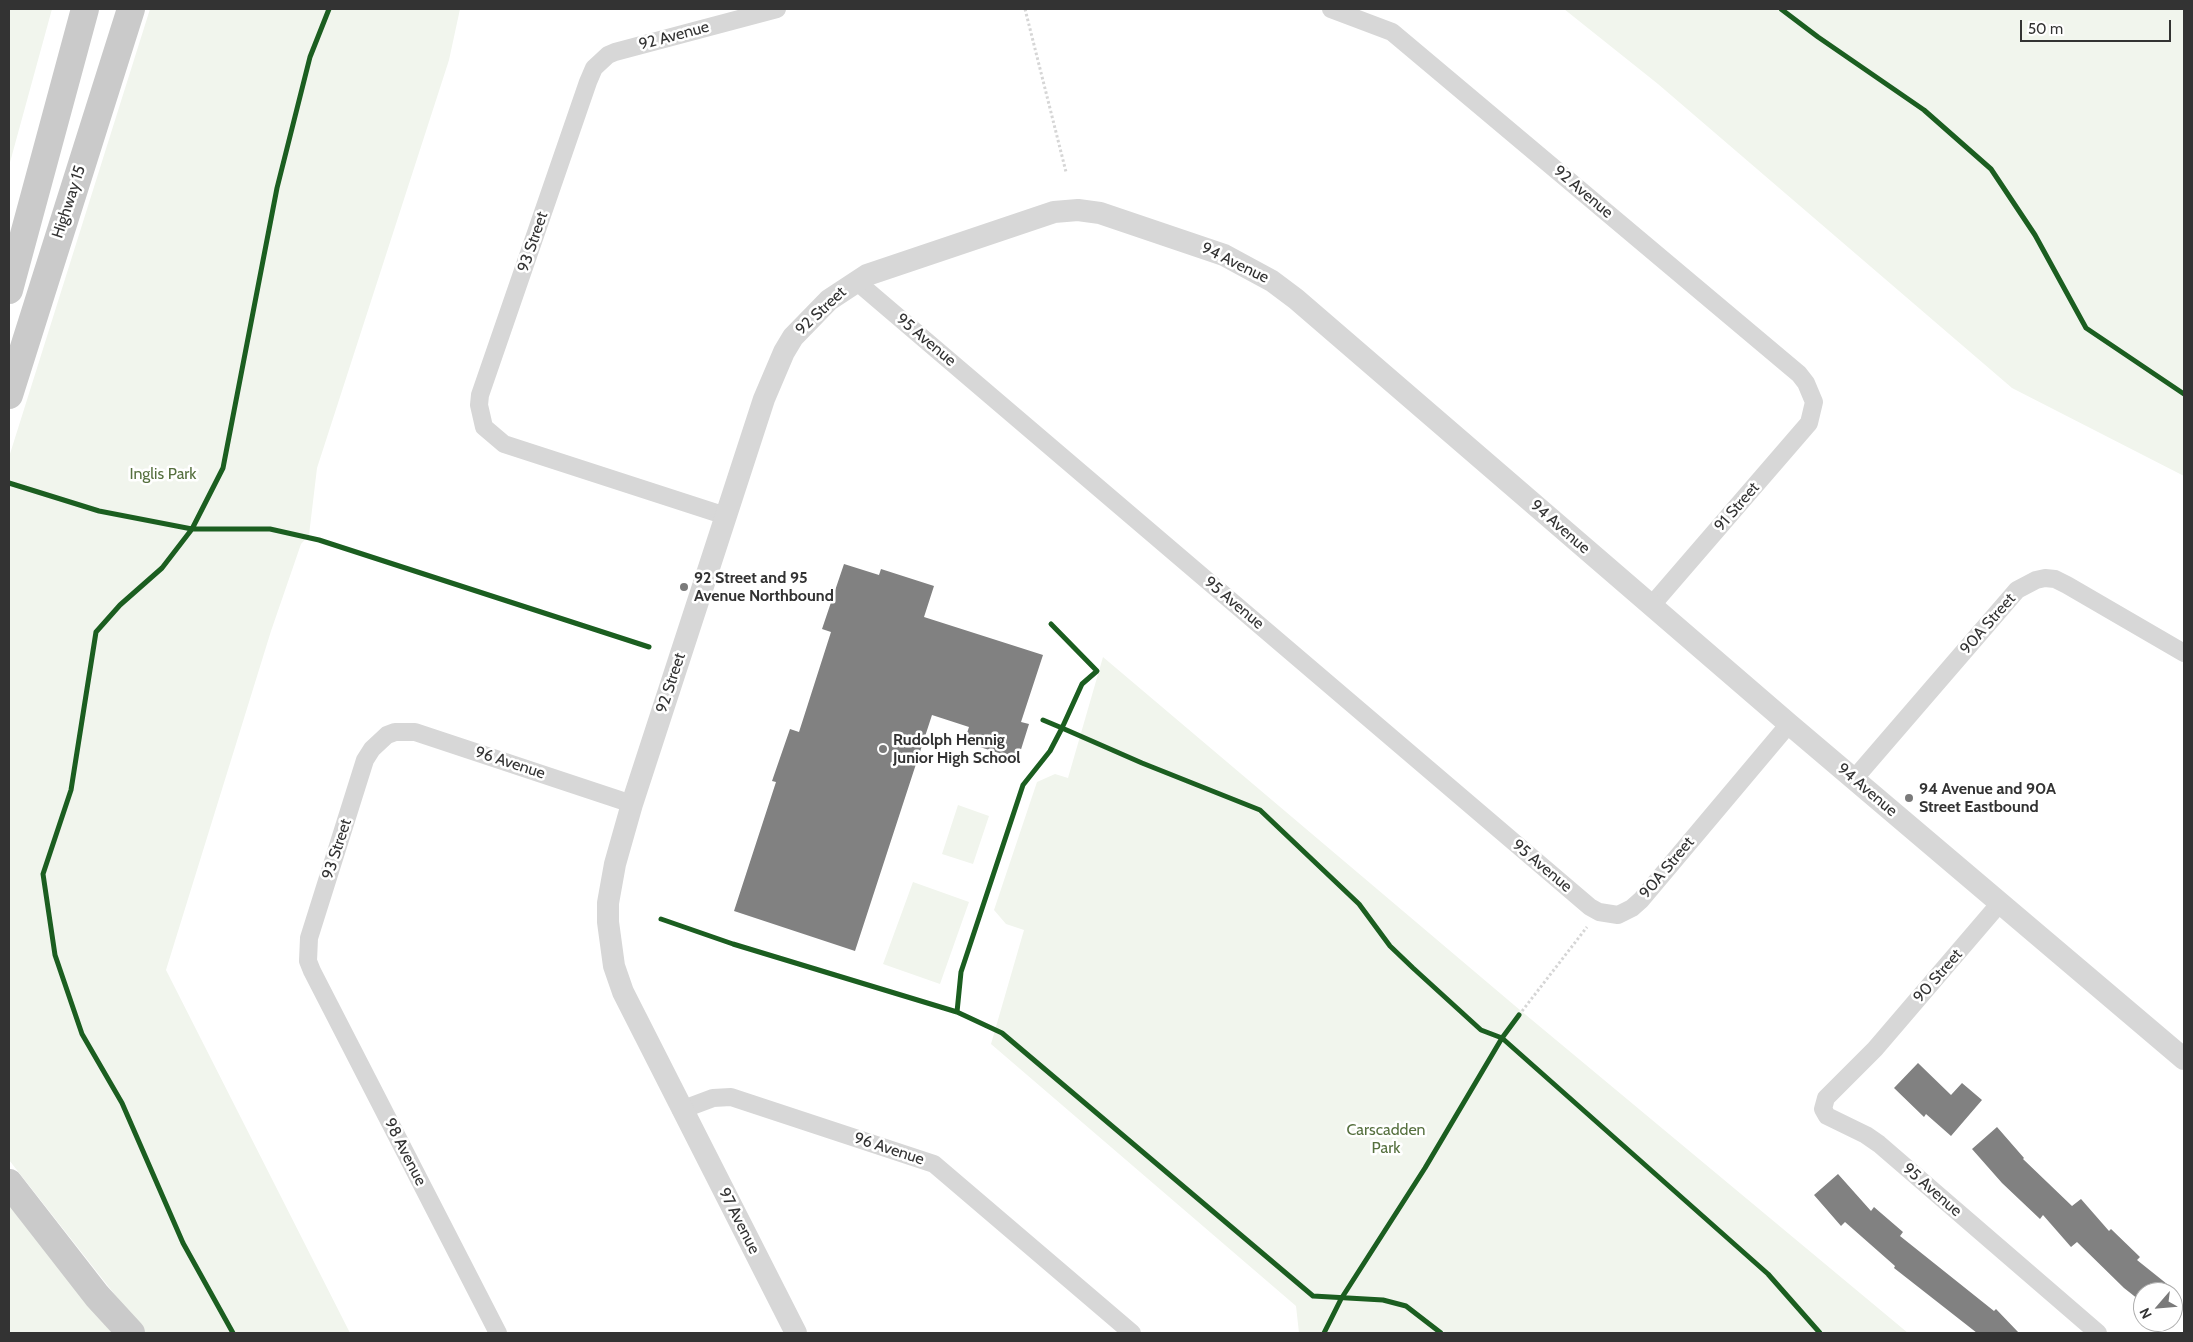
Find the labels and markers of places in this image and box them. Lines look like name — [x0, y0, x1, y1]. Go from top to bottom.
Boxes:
place label: 92 Street and 95 Avenue Northbound — [694, 568, 834, 606]
marker: 92 Street and 95 Avenue Northbound — [678, 581, 690, 593]
place label: Rudolph Hennig Junior High School — [893, 730, 1020, 768]
marker: Rudolph Hennig Junior High School — [877, 743, 889, 755]
place label: 94 Avenue and 90A Street Eastbound — [1919, 779, 2056, 817]
marker: 94 Avenue and 90A Street Eastbound — [1903, 792, 1915, 804]

